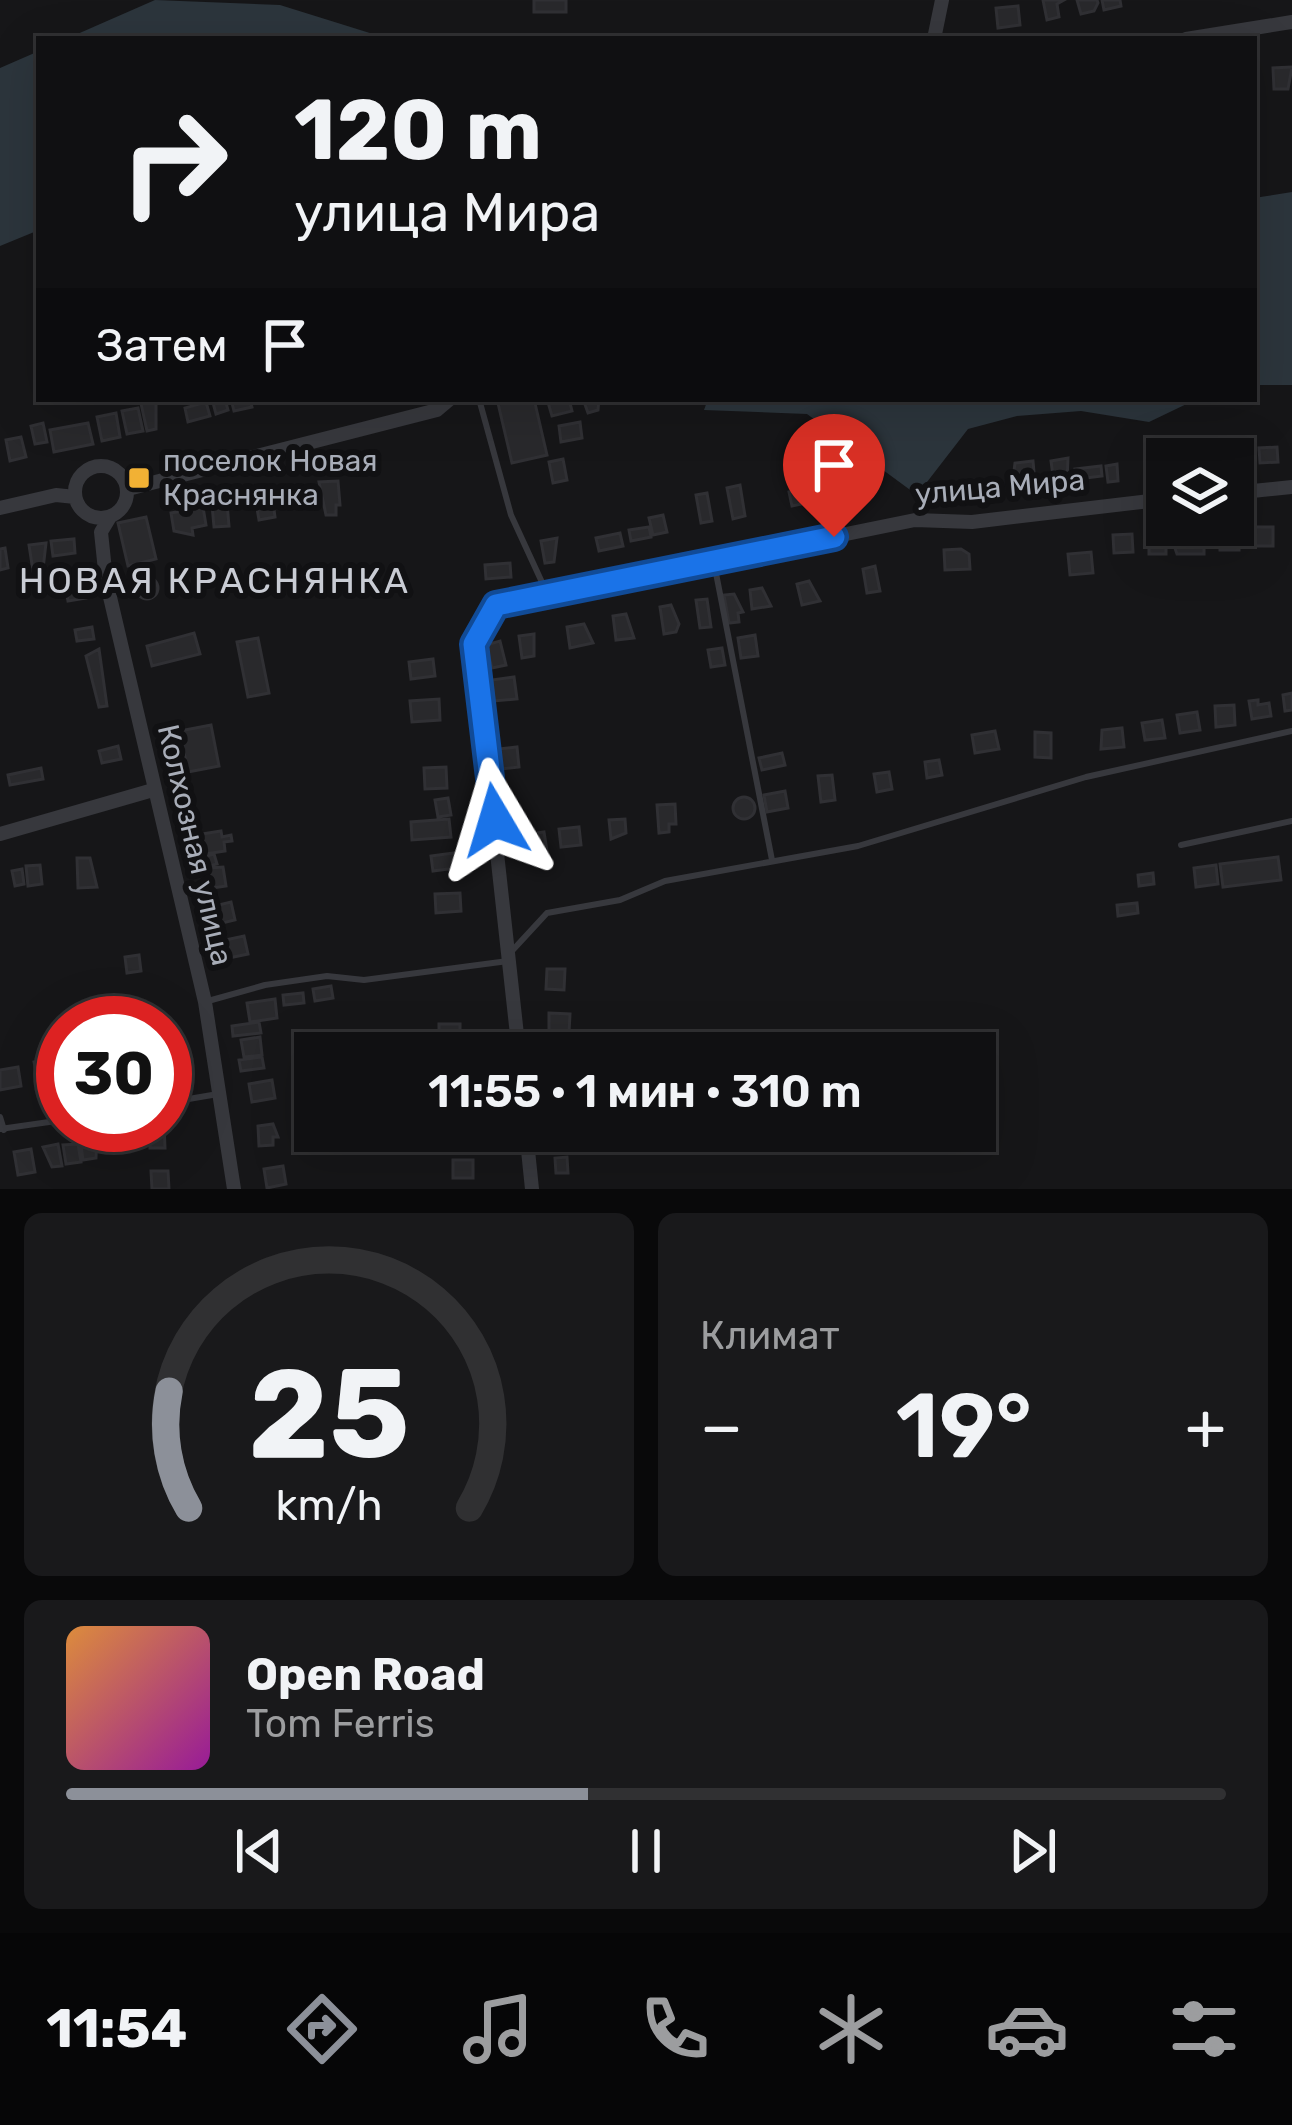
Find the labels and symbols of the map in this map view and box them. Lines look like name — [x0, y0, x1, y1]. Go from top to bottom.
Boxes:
pin — [783, 414, 885, 537]
place label: поселок Новая Краснянка — [163, 443, 378, 513]
street label: улица Мира — [914, 462, 1086, 512]
marker: поселок Новая Краснянка — [126, 465, 152, 491]
district label: НОВАЯ КРАСНЯНКА — [19, 559, 411, 602]
street label: Колхозная улица — [150, 721, 240, 969]
position arrow — [432, 757, 558, 883]
speed limit sign: 30 — [36, 996, 192, 1152]

